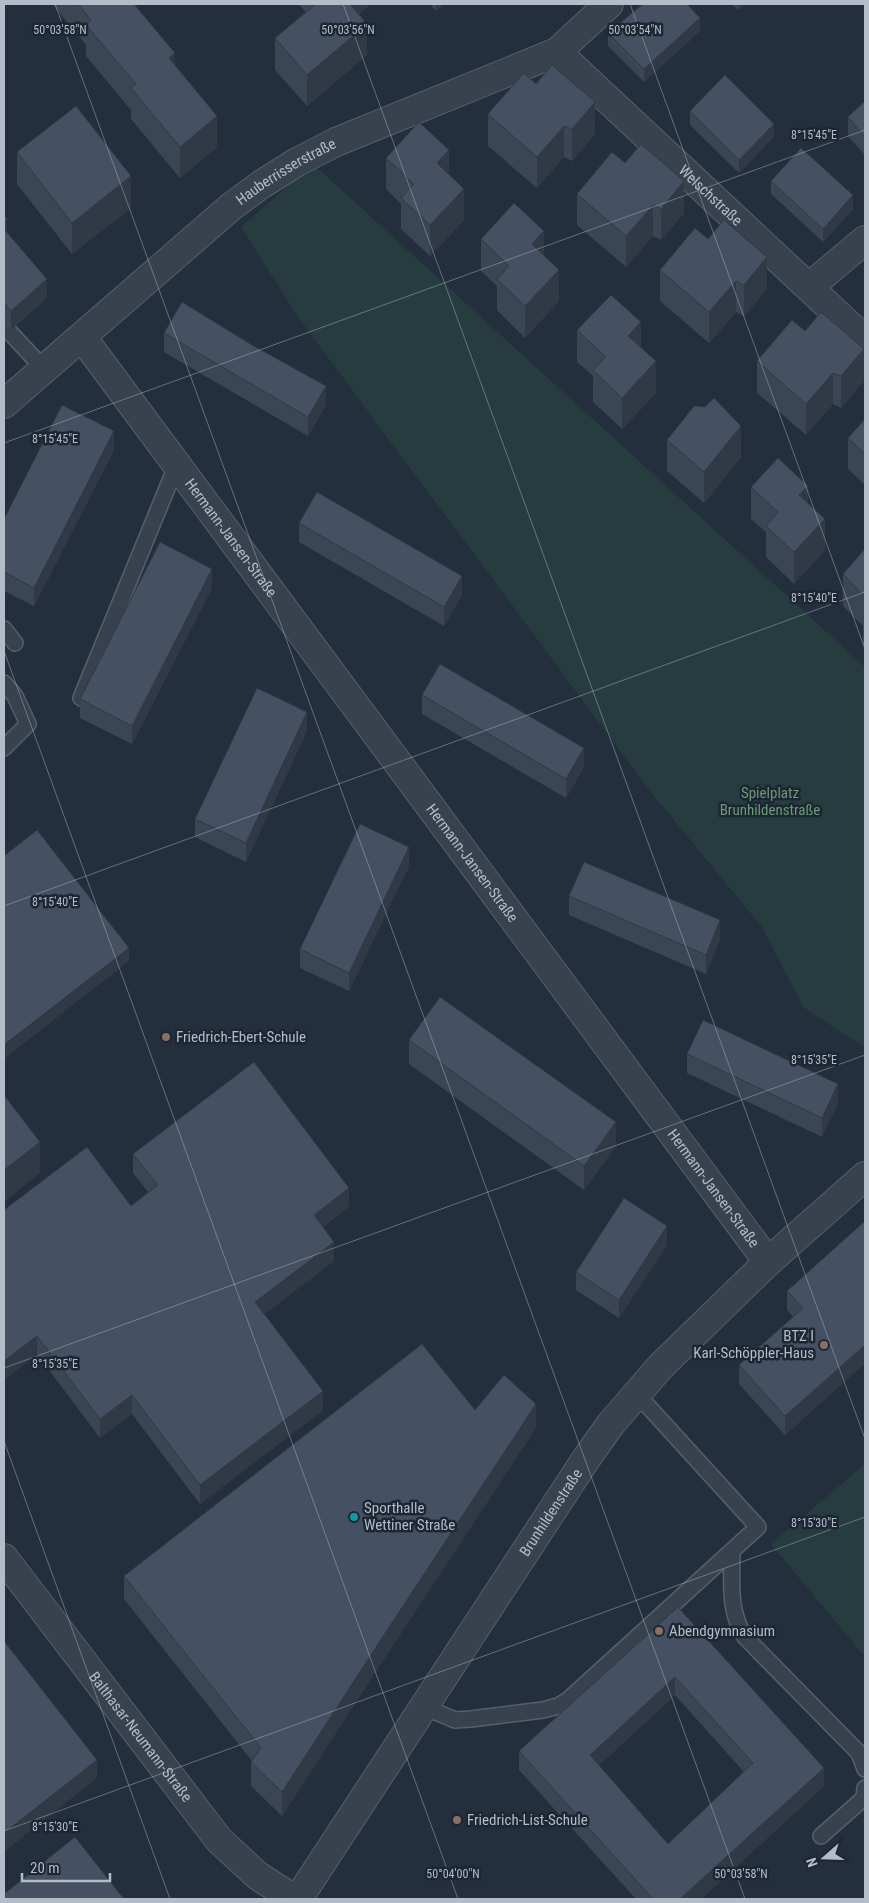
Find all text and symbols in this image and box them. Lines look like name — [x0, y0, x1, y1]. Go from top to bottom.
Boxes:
text: 50°03'58"N — [33, 23, 87, 37]
text: 50°03'56"N — [321, 23, 375, 37]
text: 50°03'54"N — [608, 23, 662, 37]
text: 8°15'45"E — [791, 128, 837, 142]
street label: Hauberrisserstraße — [232, 135, 339, 209]
street label: Welschstraße — [675, 161, 746, 229]
text: 8°15'45"E — [32, 432, 78, 446]
street label: Hermann-Jansen-Straße — [181, 475, 281, 601]
text: 8°15'40"E — [791, 591, 837, 605]
park label: Spielplatz Brunhildenstraße — [720, 784, 820, 819]
street label: Hermann-Jansen-Straße — [422, 800, 522, 926]
text: 8°15'40"E — [32, 895, 78, 909]
place label: Friedrich-Ebert-Schule — [176, 1028, 306, 1046]
marker: Friedrich-Ebert-Schule — [160, 1031, 172, 1043]
text: 8°15'35"E — [791, 1053, 837, 1067]
street label: Hermann-Jansen-Straße — [664, 1126, 763, 1251]
place label: BTZ I Karl-Schöppler-Haus — [693, 1327, 814, 1362]
marker: BTZ I Karl-Schöppler-Haus — [818, 1339, 830, 1351]
text: 8°15'35"E — [32, 1357, 78, 1371]
street label: Brunhildenstraße — [516, 1465, 586, 1560]
place label: Sporthalle Wettiner Straße — [364, 1499, 455, 1534]
marker: Sporthalle Wettiner Straße — [348, 1511, 360, 1523]
text: 8°15'30"E — [791, 1516, 837, 1530]
place label: Abendgymnasium — [669, 1622, 775, 1640]
marker: Abendgymnasium — [653, 1625, 665, 1637]
street label: Balthasar-Neumann-Straße — [85, 1668, 196, 1806]
place label: Friedrich-List-Schule — [467, 1811, 588, 1829]
marker: Friedrich-List-Schule — [451, 1814, 463, 1826]
text: 8°15'30"E — [32, 1820, 78, 1834]
north arrow — [799, 1833, 849, 1883]
scale bar — [22, 1850, 110, 1882]
text: N — [803, 1856, 821, 1869]
text: 20 m — [30, 1859, 60, 1877]
text: 50°04'00"N — [426, 1867, 480, 1881]
text: 50°03'58"N — [714, 1867, 768, 1881]

